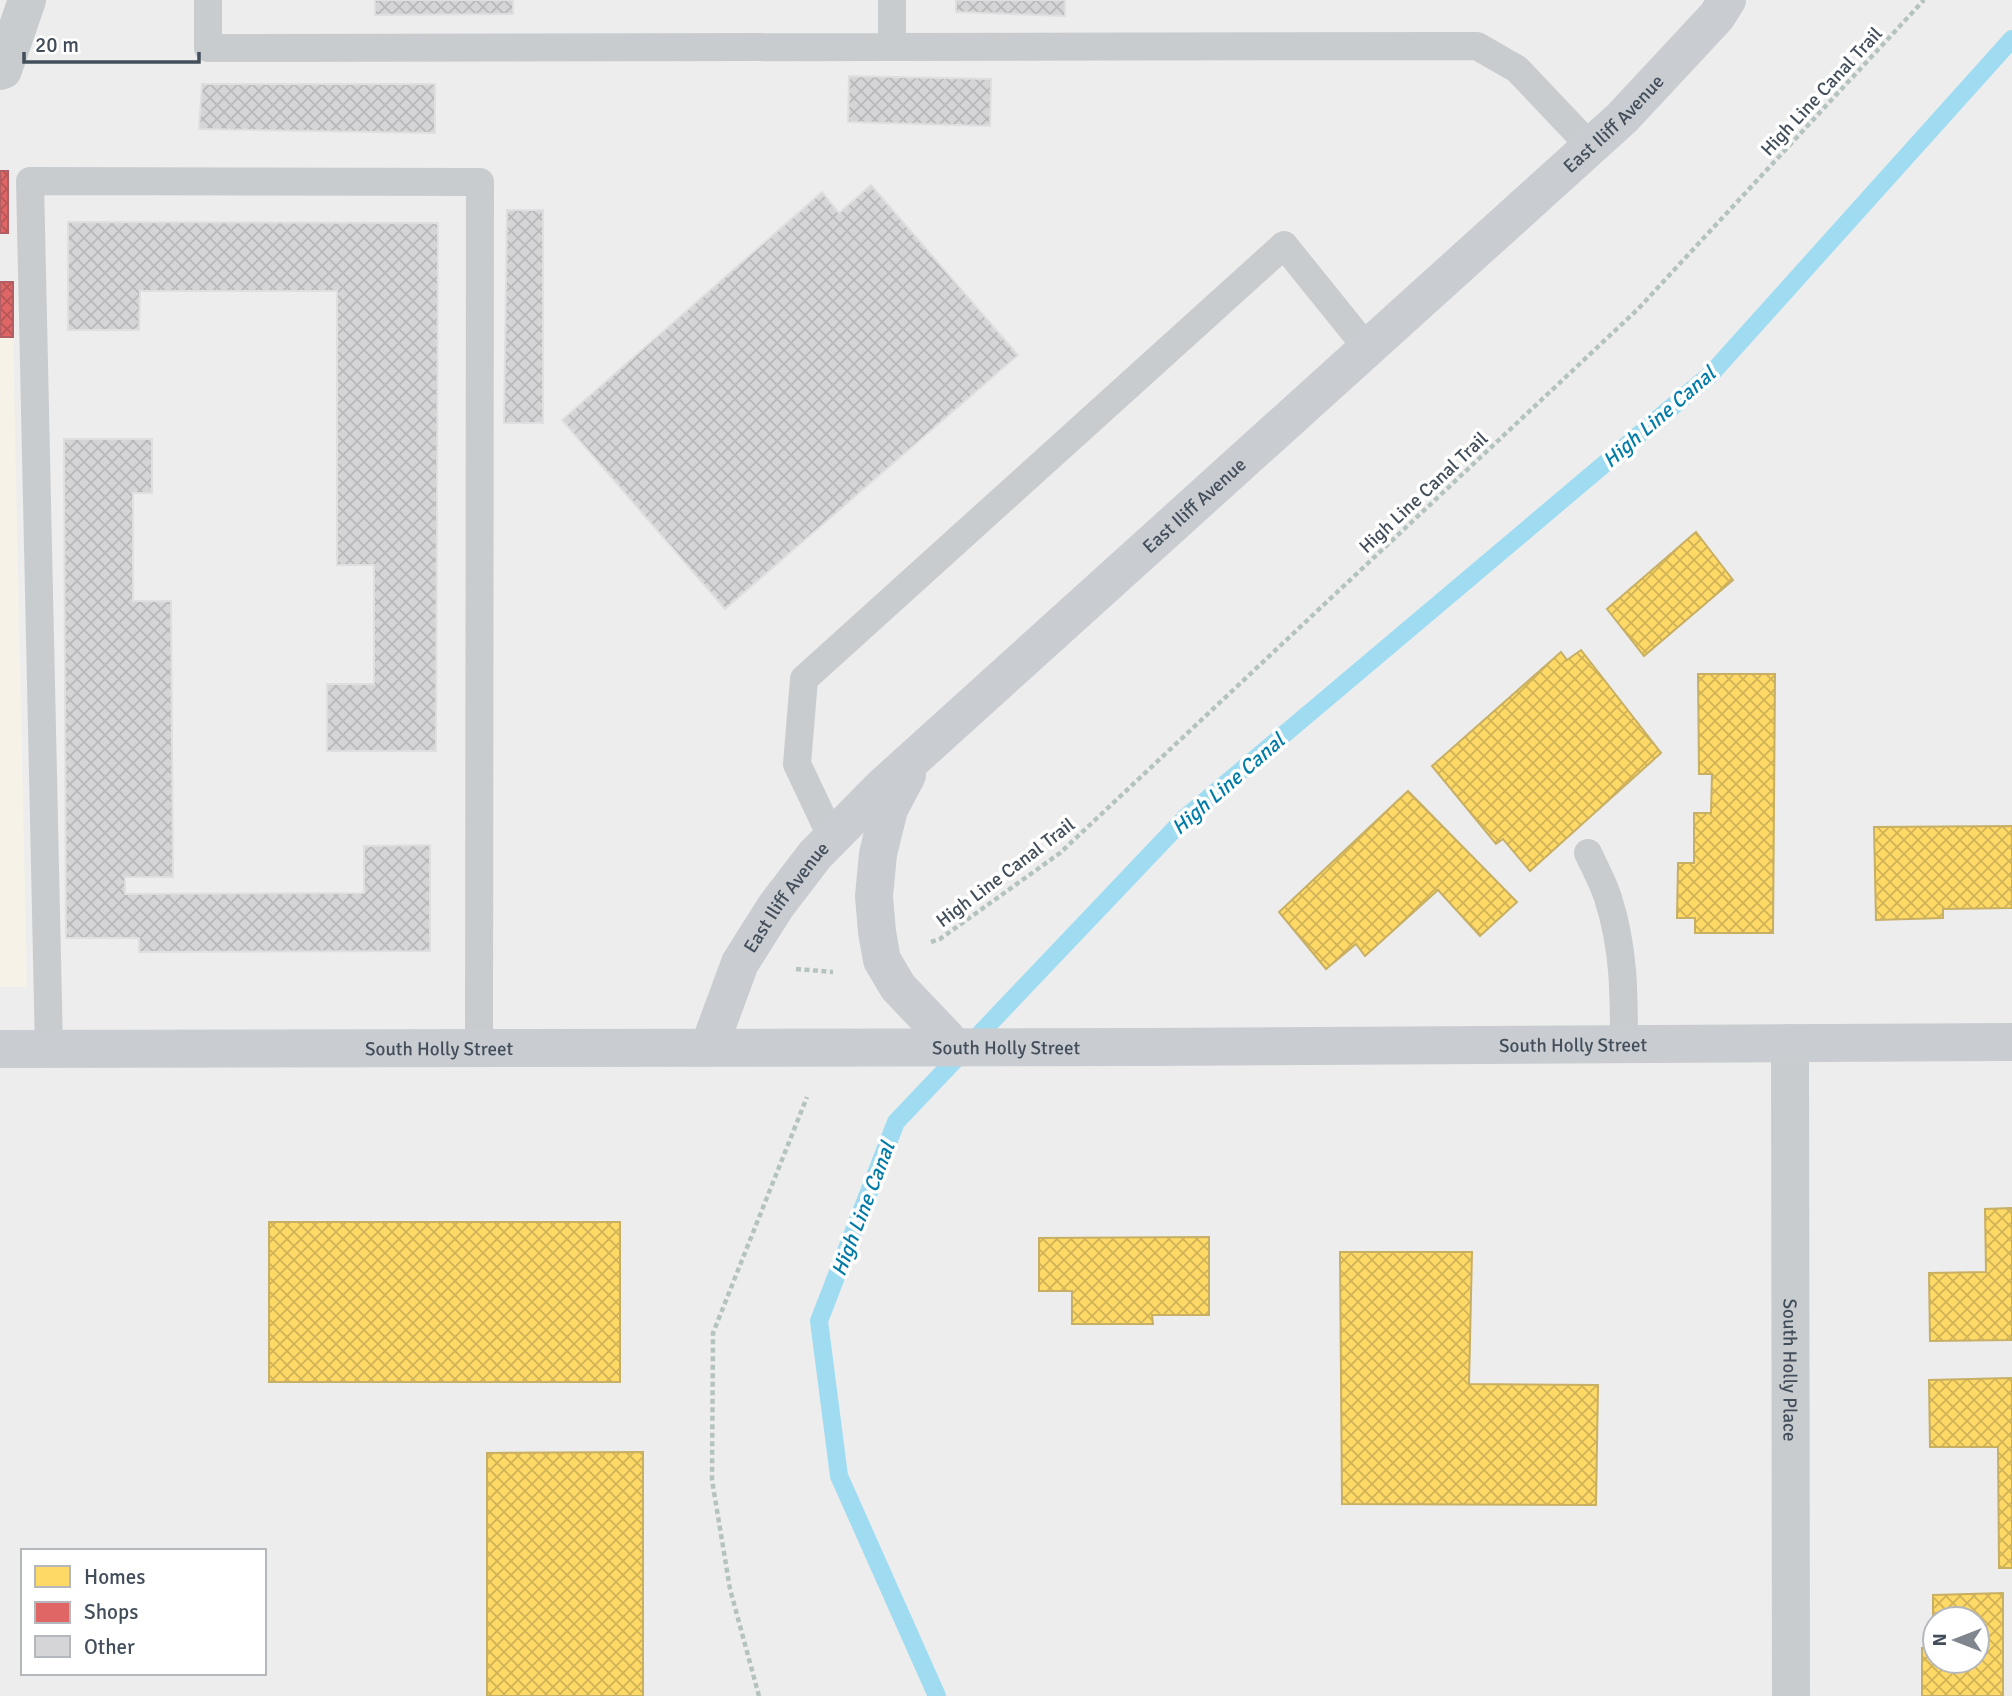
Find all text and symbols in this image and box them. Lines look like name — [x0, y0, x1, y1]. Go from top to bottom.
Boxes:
scale bar — [24, 21, 200, 65]
street label: High Line Canal Trail — [1756, 22, 1888, 161]
text: 20 m — [35, 32, 79, 58]
street label: East Iliff Avenue — [1558, 70, 1669, 179]
water label: High Line Canal — [1597, 360, 1722, 473]
street label: High Line Canal Trail — [1354, 427, 1493, 559]
street label: East Iliff Avenue — [1138, 453, 1251, 559]
water label: High Line Canal — [1166, 727, 1291, 840]
street label: High Line Canal Trail — [931, 813, 1080, 933]
street label: East Iliff Avenue — [739, 837, 834, 957]
street label: South Holly Street — [1499, 1033, 1647, 1058]
street label: South Holly Street — [932, 1036, 1080, 1060]
street label: South Holly Street — [365, 1037, 513, 1061]
water label: High Line Canal — [826, 1137, 901, 1280]
street label: South Holly Place — [1777, 1299, 1802, 1441]
legend — [21, 1549, 266, 1675]
text: Homes — [84, 1564, 146, 1590]
text: Shops — [84, 1599, 138, 1625]
north arrow — [1921, 1605, 1991, 1675]
text: N — [1928, 1633, 1952, 1647]
text: Other — [84, 1634, 135, 1660]

